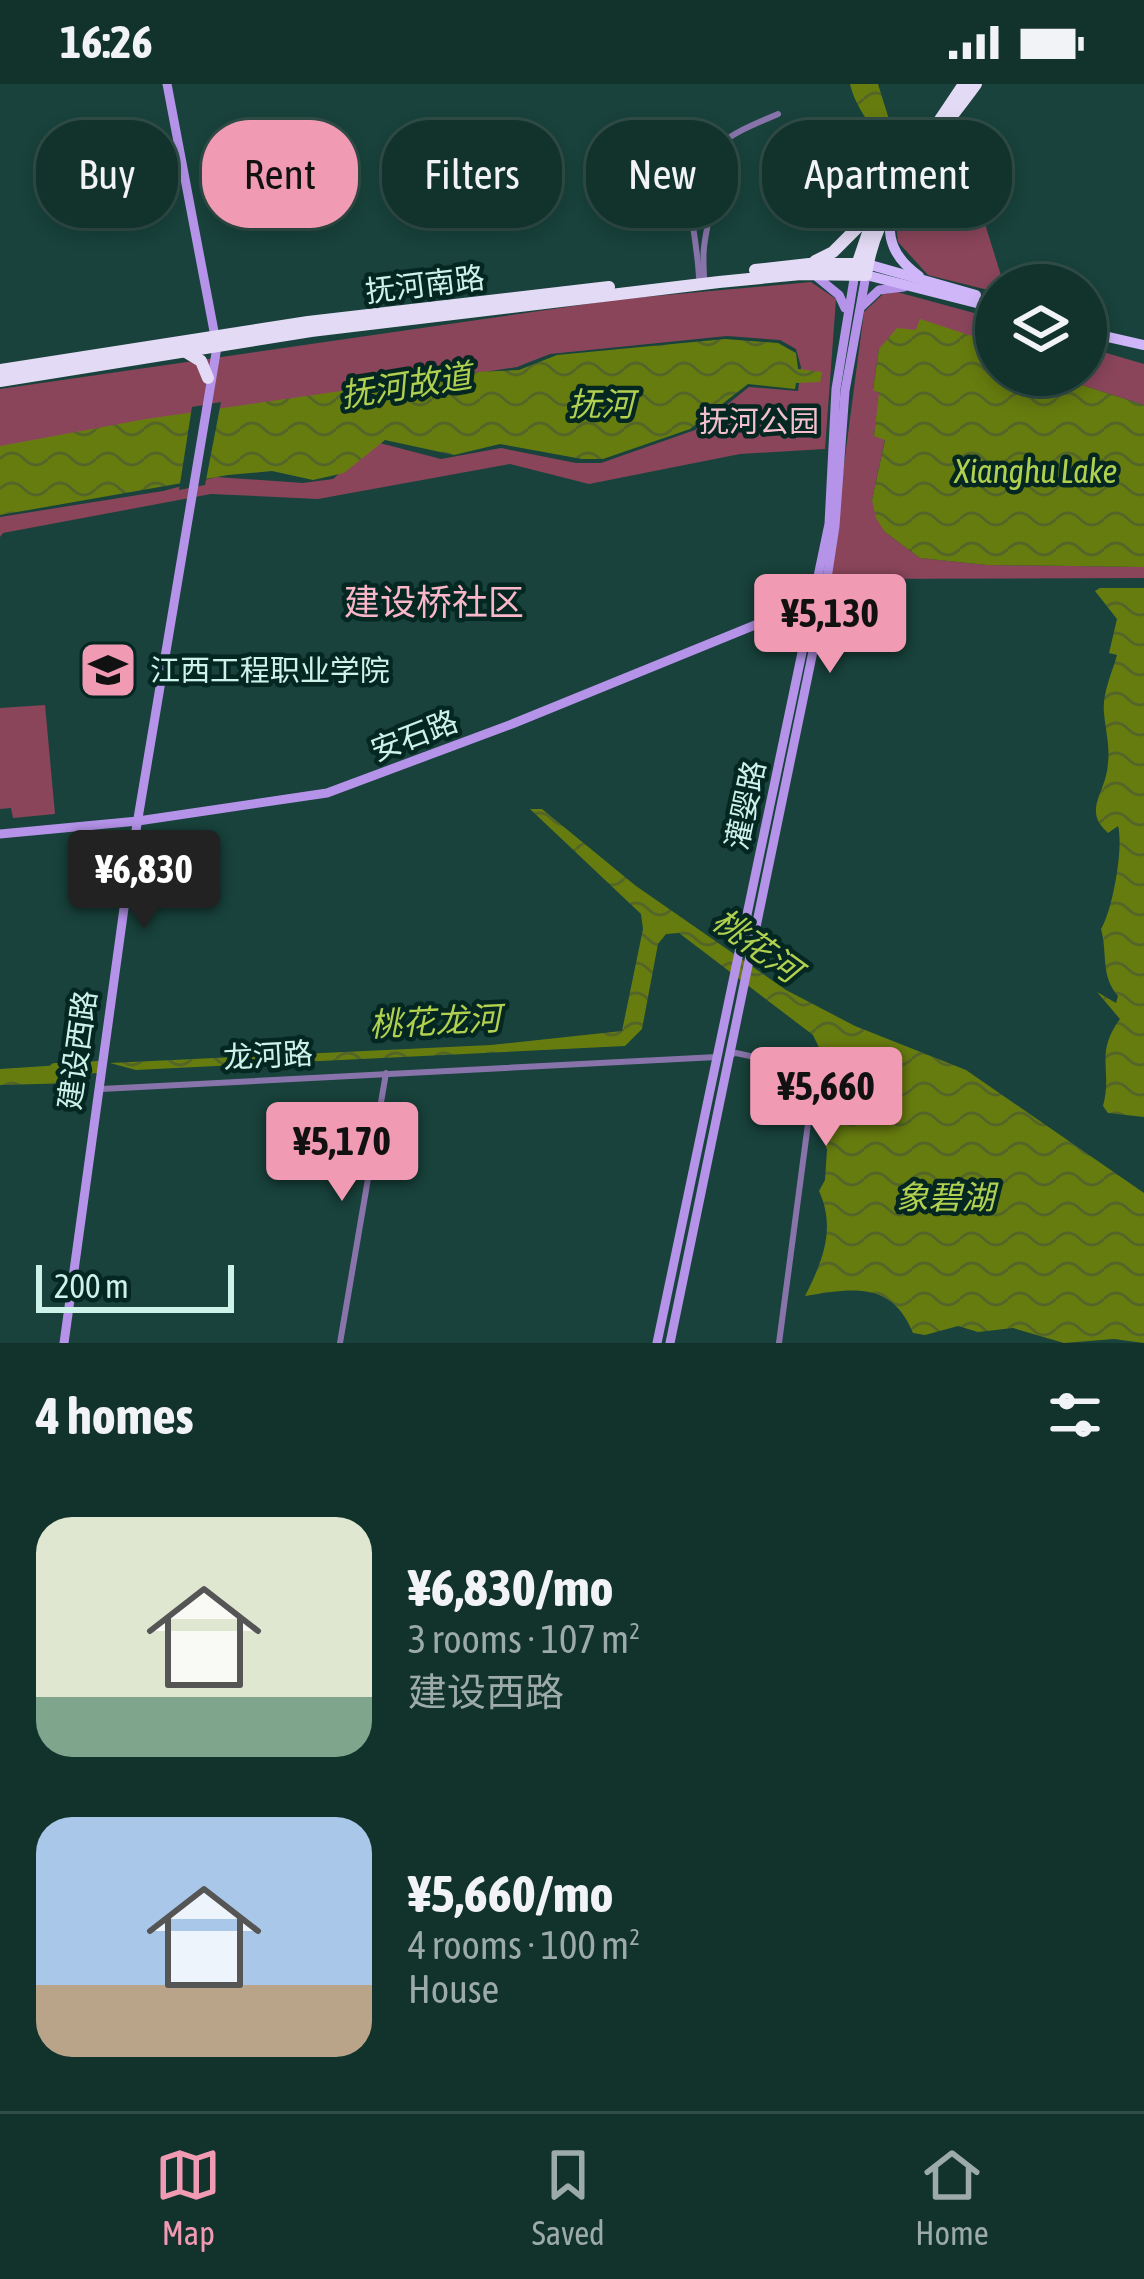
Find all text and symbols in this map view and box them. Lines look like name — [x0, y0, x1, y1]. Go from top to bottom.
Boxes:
text: 16:26 — [60, 16, 153, 68]
chip: Buy — [36, 120, 178, 228]
chip: Rent — [202, 120, 358, 228]
chip: Filters — [382, 120, 562, 228]
chip: New — [586, 120, 738, 228]
chip: Apartment — [762, 120, 1012, 228]
street label: 抚河南路 — [363, 260, 487, 308]
map controls — [975, 264, 1107, 396]
button: layers — [975, 264, 1107, 396]
water label: 抚河故道 — [338, 355, 479, 414]
water label: 抚河 — [568, 385, 640, 423]
park label: 抚河公园 — [699, 404, 819, 438]
water label: Xianghu Lake — [954, 452, 1117, 490]
pin: ¥5,130 — [732, 574, 928, 676]
district label: 建设桥社区 — [344, 581, 524, 623]
text: ¥5,130 — [781, 591, 879, 635]
school or university icon: 江西工程职业学院 — [77, 639, 139, 701]
place label: 江西工程职业学院 — [150, 653, 390, 687]
street label: 安石路 — [366, 703, 462, 767]
street label: 灌婴路 — [719, 757, 771, 853]
pin: ¥6,830 — [46, 830, 242, 932]
text: ¥6,830 — [95, 847, 193, 891]
water label: 桃花河 — [706, 901, 813, 993]
street label: 建设西路 — [52, 988, 102, 1112]
water label: 桃花龙河 — [368, 998, 508, 1043]
street label: 龙河路 — [222, 1036, 314, 1074]
pin: ¥5,660 — [728, 1047, 924, 1149]
text: ¥5,660 — [777, 1064, 875, 1108]
pin: ¥5,170 — [244, 1102, 440, 1204]
text: ¥5,170 — [293, 1119, 391, 1163]
water label: 象碧湖 — [896, 1178, 1000, 1216]
scale bar — [36, 1259, 234, 1312]
text: 200 m — [54, 1267, 129, 1305]
icon: filters — [1042, 1382, 1108, 1448]
text: 4 homes — [36, 1386, 194, 1445]
text: ¥6,830/mo — [408, 1558, 614, 1617]
icon: home — [132, 1565, 276, 1709]
text: 3 rooms · 107 m² — [408, 1617, 640, 1661]
text: 建设西路 — [408, 1670, 564, 1714]
text: ¥5,660/mo — [408, 1864, 614, 1923]
icon: home — [132, 1865, 276, 2009]
text: 4 rooms · 100 m² — [408, 1923, 640, 1967]
text: House — [408, 1967, 499, 2011]
tab: Map — [155, 2142, 221, 2252]
tab: Saved — [532, 2142, 605, 2252]
tab: Home — [915, 2142, 989, 2252]

